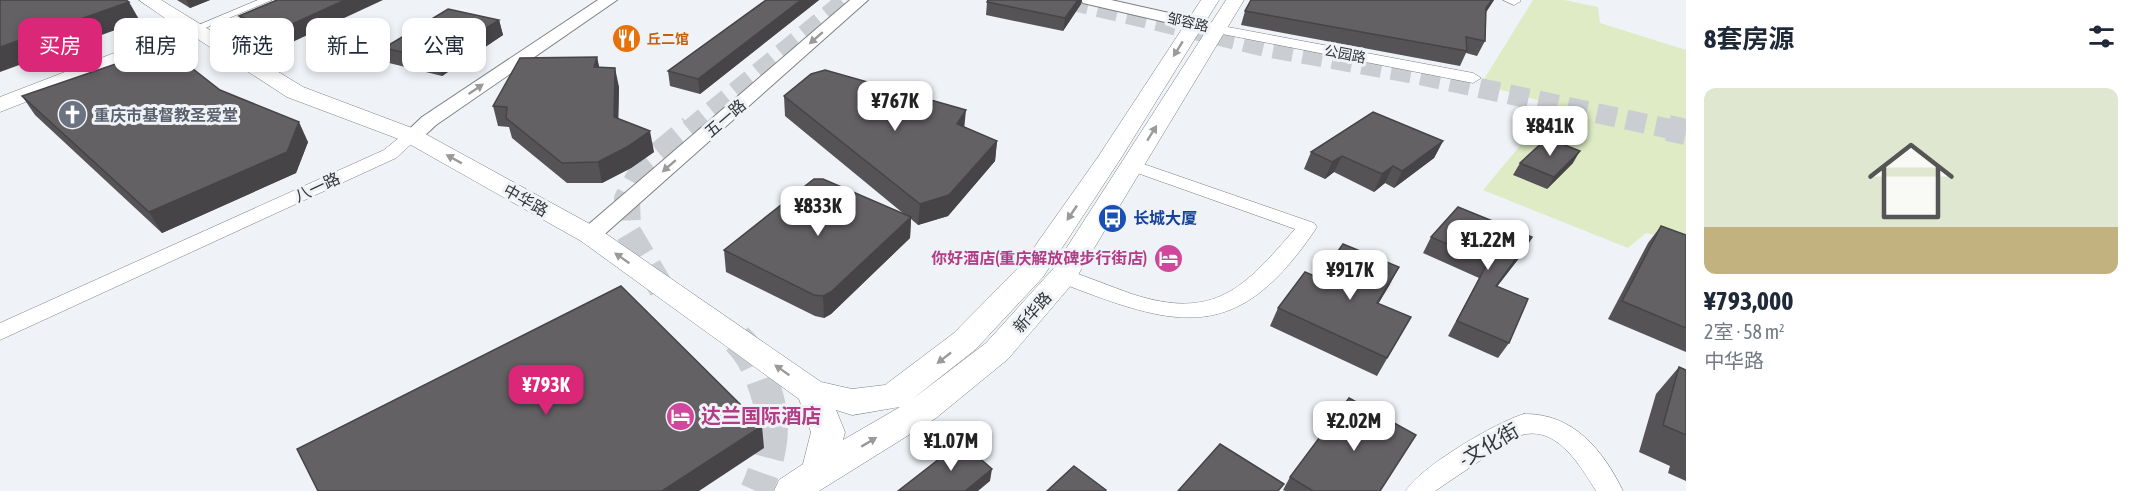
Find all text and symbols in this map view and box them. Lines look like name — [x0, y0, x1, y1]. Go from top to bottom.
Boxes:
street label: 邹容路 — [1166, 9, 1210, 35]
chip: 买房 — [18, 18, 102, 72]
chip: 租房 — [114, 18, 198, 72]
chip: 筛选 — [210, 18, 294, 72]
chip: 新上 — [306, 18, 390, 72]
chip: 公寓 — [402, 18, 486, 72]
icon: filters — [2085, 20, 2118, 53]
restaurant icon: 丘二馆 — [610, 23, 642, 55]
text: 8套房源 — [1704, 24, 1794, 54]
place label: 丘二馆 — [647, 31, 689, 47]
one-way arrow — [808, 32, 824, 45]
one-way arrow — [1173, 41, 1184, 57]
street label: 公园路 — [1323, 42, 1367, 66]
pin: ¥767K — [853, 81, 937, 132]
one-way arrow — [468, 84, 485, 95]
text: ¥767K — [872, 89, 918, 112]
street label: 五一路 — [701, 95, 749, 141]
church icon: 重庆市基督教圣爱堂 — [57, 99, 89, 131]
place label: 重庆市基督教圣爱堂 — [94, 106, 238, 124]
pin: ¥841K — [1508, 106, 1592, 157]
text: ¥841K — [1527, 114, 1573, 137]
one-way arrow — [1147, 125, 1158, 141]
icon: home — [1857, 127, 1965, 235]
one-way arrow — [446, 154, 462, 165]
one-way arrow — [661, 160, 677, 173]
street label: 八一路 — [291, 169, 343, 205]
street label: 中华路 — [501, 180, 551, 220]
pin: ¥833K — [776, 186, 860, 237]
text: ¥833K — [795, 194, 841, 217]
bus stop icon: 长城大厦 — [1096, 202, 1128, 234]
one-way arrow — [1066, 204, 1078, 220]
place label: 长城大厦 — [1133, 209, 1197, 227]
pin: ¥1.22M — [1439, 220, 1537, 271]
text: ¥1.22M — [1461, 228, 1515, 251]
hotel icon: 你好酒店(重庆解放碑步行街店) — [1152, 242, 1184, 274]
place label: 你好酒店(重庆解放碑步行街店) — [931, 249, 1147, 267]
pin: ¥917K — [1308, 250, 1392, 301]
one-way arrow — [615, 252, 631, 264]
text: ¥917K — [1327, 258, 1373, 281]
text: ¥793,000 — [1704, 286, 1794, 316]
street label: 新华路 — [1009, 288, 1055, 336]
text: 2室 · 58 m² — [1704, 320, 1785, 343]
text: 中华路 — [1704, 349, 1764, 372]
one-way arrow — [936, 351, 951, 363]
pin: ¥793K — [504, 365, 588, 416]
one-way arrow — [774, 365, 789, 377]
text: ¥793K — [523, 373, 569, 396]
hotel icon: 达兰国际酒店 — [664, 400, 696, 432]
pin: ¥2.02M — [1305, 401, 1403, 452]
place label: 达兰国际酒店 — [701, 404, 821, 427]
text: ¥2.02M — [1327, 409, 1381, 432]
street label: -文化街 — [1455, 418, 1523, 471]
pin: ¥1.07M — [902, 421, 1000, 472]
text: ¥1.07M — [924, 429, 978, 452]
one-way arrow — [861, 437, 878, 447]

